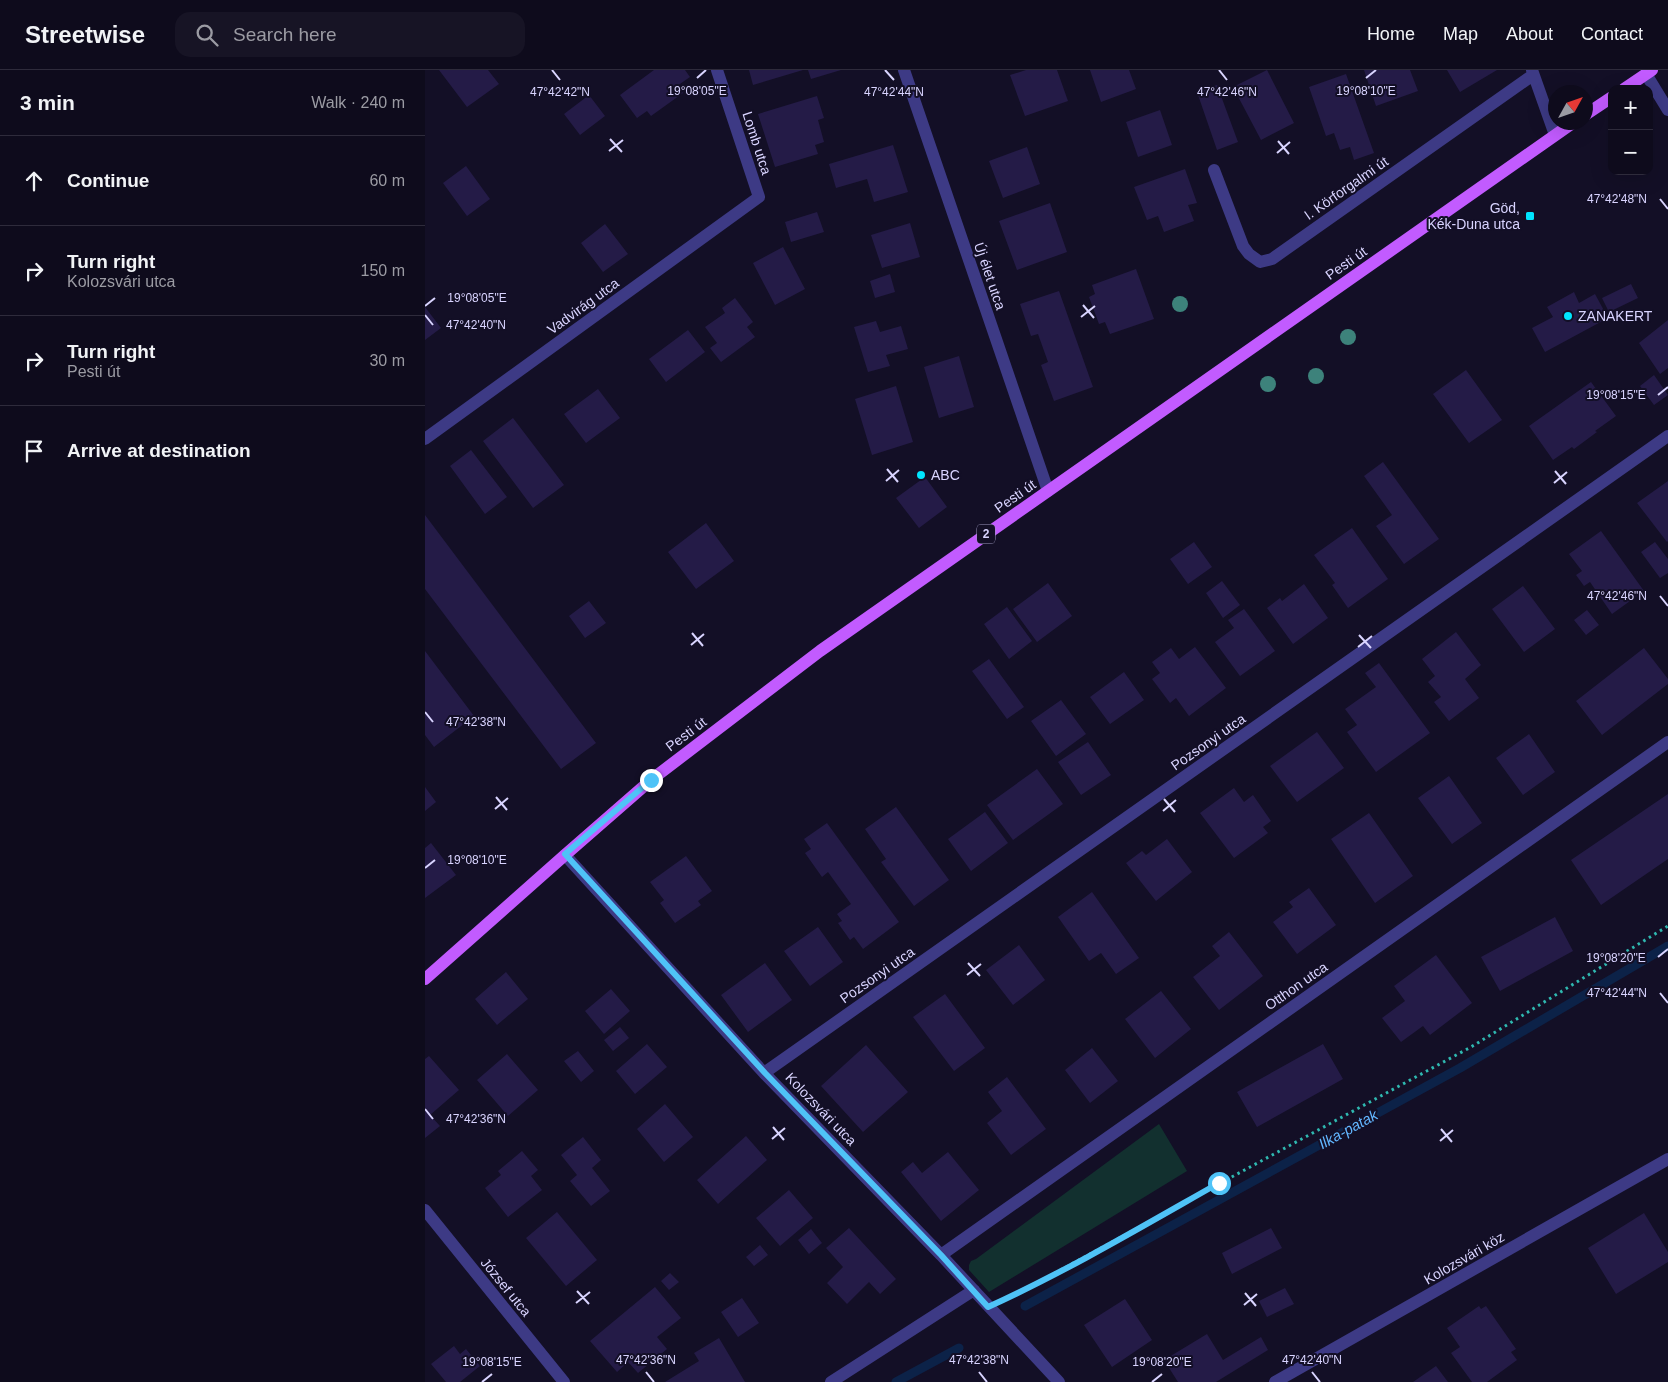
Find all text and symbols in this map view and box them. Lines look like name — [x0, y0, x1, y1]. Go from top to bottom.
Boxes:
search box — [175, 12, 525, 57]
text: Streetwise — [25, 21, 145, 48]
icon: search — [193, 21, 221, 49]
text: Search here — [233, 24, 337, 45]
text: Home — [1367, 24, 1415, 44]
text: Map — [1443, 24, 1478, 44]
text: About — [1506, 24, 1553, 44]
text: Contact — [1581, 24, 1643, 44]
text: 19°08'05"E — [667, 84, 727, 98]
text: 19°08'10"E — [1336, 84, 1396, 98]
text: 47°42'42"N — [530, 85, 590, 99]
text: 47°42'44"N — [864, 85, 924, 99]
text: 47°42'46"N — [1197, 85, 1257, 99]
north arrow — [1548, 85, 1593, 130]
map controls — [1608, 85, 1653, 175]
button: + — [1608, 85, 1653, 130]
text: 3 min — [20, 91, 75, 114]
text: Walk · 240 m — [311, 94, 405, 111]
street label: Lomb utca — [739, 109, 775, 177]
button: − — [1608, 130, 1653, 175]
street label: I. Körforgalmi út — [1301, 153, 1391, 223]
icon: ahead — [20, 167, 48, 195]
text: Continue — [67, 170, 149, 191]
text: 60 m — [369, 172, 405, 189]
text: 47°42'48"N — [1587, 192, 1647, 206]
place label: Göd, Kék-Duna utca — [1427, 200, 1520, 232]
marker: Göd, Kék-Duna utca — [1524, 210, 1536, 222]
street label: Új élet utca — [971, 240, 1009, 312]
street label: Pesti út — [1322, 243, 1370, 283]
text: Turn right — [67, 251, 155, 272]
icon: right — [20, 257, 48, 285]
text: 150 m — [361, 262, 405, 279]
text: Kolozsvári utca — [67, 273, 176, 290]
street label: Vadvirág utca — [544, 275, 622, 337]
text: 19°08'05"E — [447, 291, 507, 305]
place label: ZANAKERT — [1578, 308, 1653, 324]
marker: ZANAKERT — [1562, 310, 1574, 322]
text: 47°42'40"N — [446, 318, 506, 332]
text: Turn right — [67, 341, 155, 362]
icon: right — [20, 347, 48, 375]
text: 30 m — [369, 352, 405, 369]
text: Pesti út — [67, 363, 120, 380]
text: 19°08'15"E — [1586, 388, 1646, 402]
icon: arrive — [20, 437, 48, 465]
text: Arrive at destination — [67, 440, 251, 461]
place label: ABC — [931, 467, 960, 483]
marker: ABC — [915, 469, 927, 481]
street label: Pesti út — [991, 476, 1039, 516]
road number: 2 — [977, 524, 995, 544]
text: 47°42'46"N — [1587, 589, 1647, 603]
street label: Pozsonyi utca — [1168, 710, 1248, 774]
street label: Pesti út — [663, 713, 710, 754]
text: 47°42'38"N — [446, 715, 506, 729]
route end — [640, 769, 663, 792]
text: 19°08'10"E — [447, 853, 507, 867]
street label: Pozsonyi utca — [837, 943, 917, 1007]
text: 19°08'20"E — [1586, 951, 1646, 965]
street label: Otthon utca — [1262, 959, 1330, 1013]
text: 47°42'44"N — [1587, 986, 1647, 1000]
street label: Kolozsvári utca — [782, 1069, 860, 1149]
water label: Ilka-patak — [1315, 1105, 1382, 1152]
text: 47°42'36"N — [446, 1112, 506, 1126]
route start — [1208, 1172, 1231, 1195]
street label: Kolozsvári köz — [1421, 1229, 1507, 1287]
street label: József utca — [477, 1254, 535, 1320]
text: 47°42'36"N — [616, 1353, 676, 1367]
text: 47°42'38"N — [949, 1353, 1009, 1367]
text: 47°42'40"N — [1282, 1353, 1342, 1367]
text: 19°08'15"E — [462, 1355, 522, 1369]
text: 19°08'20"E — [1132, 1355, 1192, 1369]

